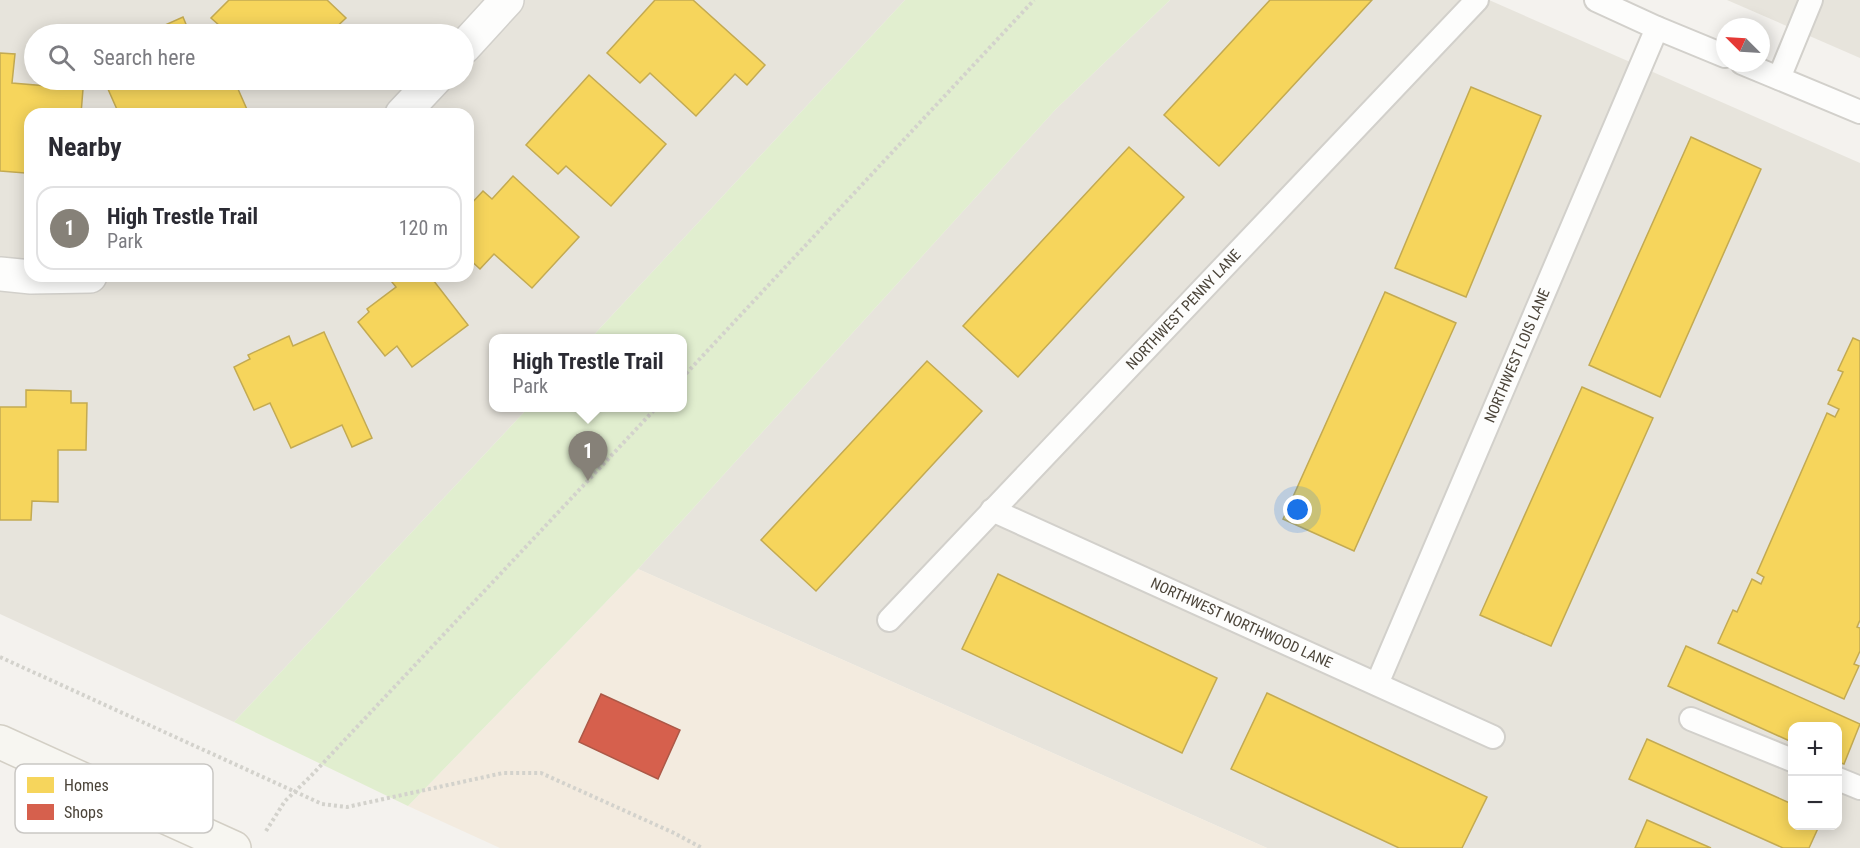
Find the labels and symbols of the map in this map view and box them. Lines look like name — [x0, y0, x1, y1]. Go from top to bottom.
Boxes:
north arrow — [1716, 18, 1770, 72]
street label: NORTHWEST PENNY LANE — [1122, 246, 1245, 373]
street label: NORTHWEST LOIS LANE — [1481, 286, 1554, 425]
pin: 1 — [568, 432, 608, 481]
your location — [1283, 495, 1312, 524]
street label: NORTHWEST NORTHWOOD LANE — [1148, 574, 1335, 672]
legend — [15, 764, 213, 833]
text: Homes — [64, 776, 109, 795]
text: Shops — [64, 803, 103, 822]

